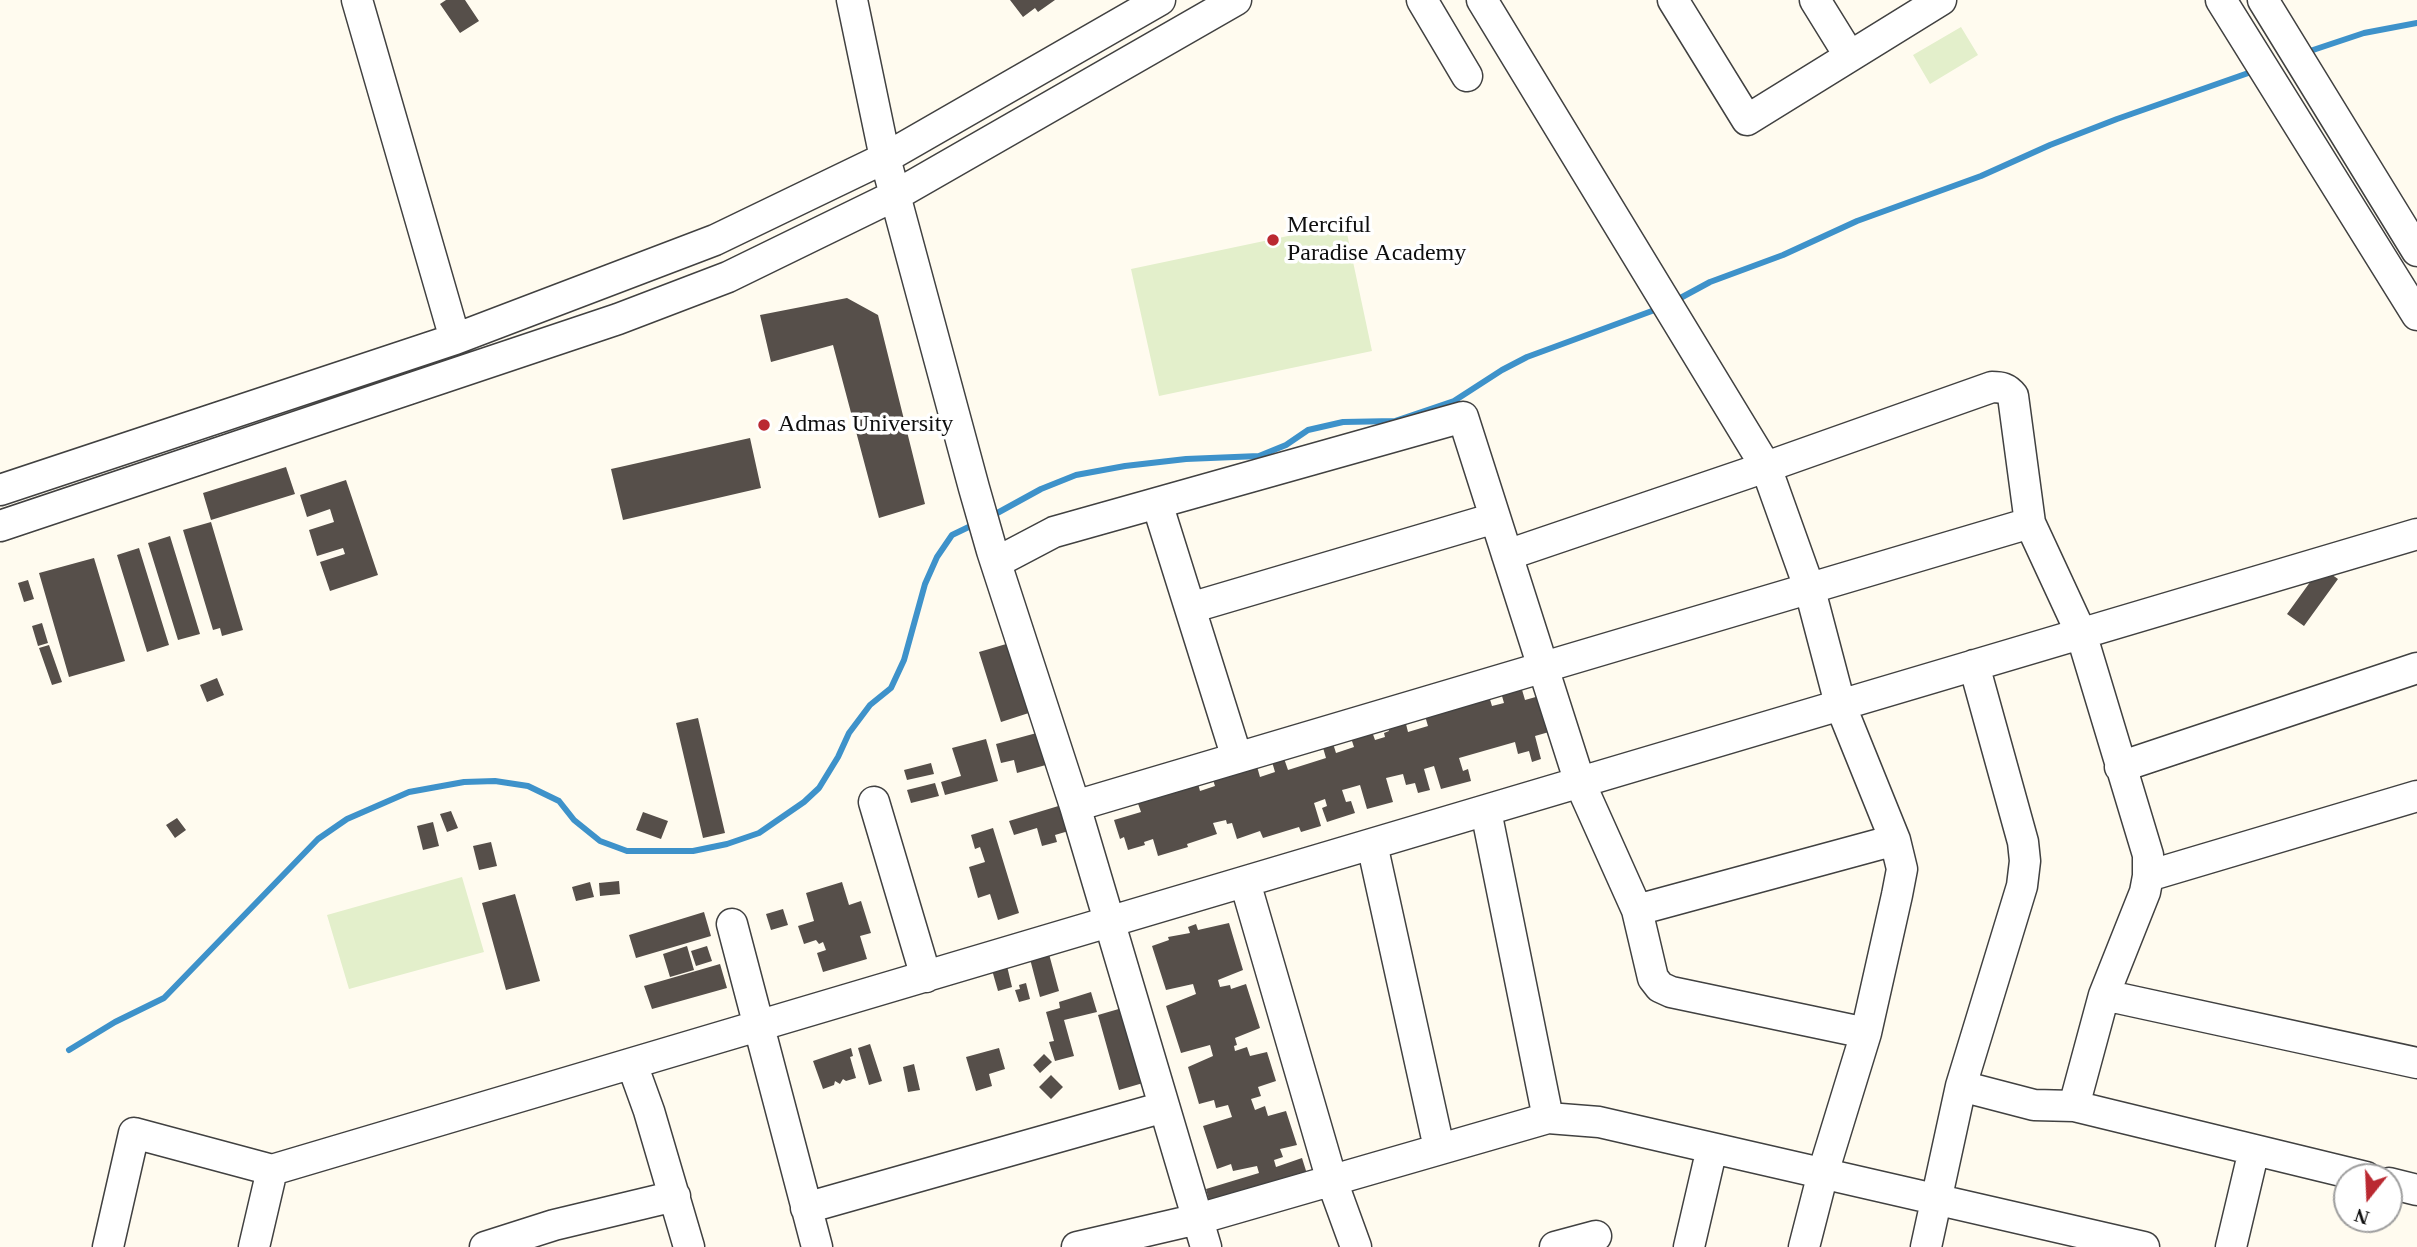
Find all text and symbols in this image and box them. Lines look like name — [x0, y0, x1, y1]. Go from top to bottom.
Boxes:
place label: Merciful Paradise Academy — [1287, 212, 1466, 268]
marker: Merciful Paradise Academy — [1265, 232, 1281, 248]
place label: Admas University — [778, 411, 953, 439]
marker: Admas University — [756, 417, 772, 433]
north arrow — [2333, 1163, 2403, 1233]
text: N — [2352, 1204, 2372, 1229]

